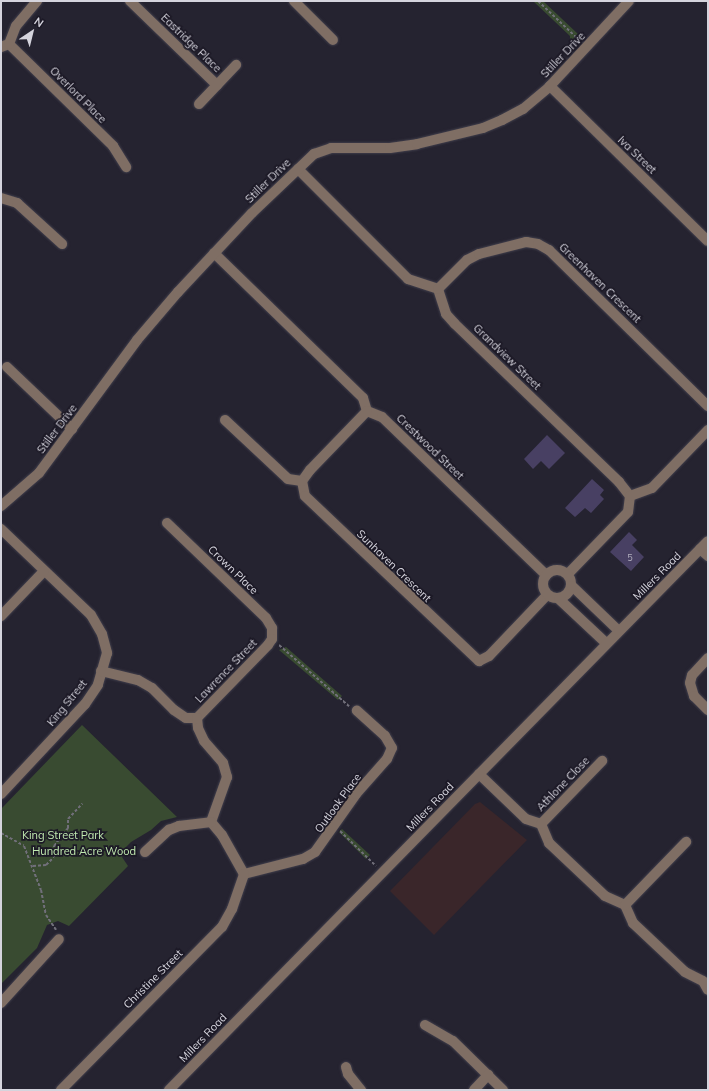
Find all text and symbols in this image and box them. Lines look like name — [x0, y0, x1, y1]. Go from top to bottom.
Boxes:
street label: Eastridge Place — [158, 11, 224, 75]
north arrow — [12, 12, 52, 52]
text: N — [31, 14, 46, 30]
street label: Stiller Drive — [538, 30, 588, 80]
street label: Overlord Place — [47, 64, 109, 126]
street label: Iva Street — [615, 133, 659, 177]
street label: Stiller Drive — [243, 156, 293, 206]
street label: Greenhaven Crescent — [556, 240, 644, 326]
street label: Grandview Street — [470, 321, 544, 393]
street label: Stiller Drive — [34, 402, 80, 456]
street label: Crestwood Street — [394, 411, 466, 483]
street label: Sunhaven Crescent — [354, 527, 434, 605]
street label: Crown Place — [205, 543, 261, 597]
street label: Millers Road — [630, 549, 684, 603]
house number: 5 — [627, 553, 633, 563]
street label: Lawrence Street — [192, 637, 260, 705]
street label: King Street — [44, 677, 90, 729]
street label: Athlone Close — [534, 754, 592, 814]
street label: Outlook Place — [312, 771, 364, 835]
street label: Millers Road — [404, 780, 456, 834]
park label: King Street Park — [22, 828, 104, 842]
park label: Hundred Acre Wood — [32, 844, 136, 858]
street label: Christine Street — [121, 947, 185, 1011]
street label: Millers Road — [177, 1011, 229, 1065]

